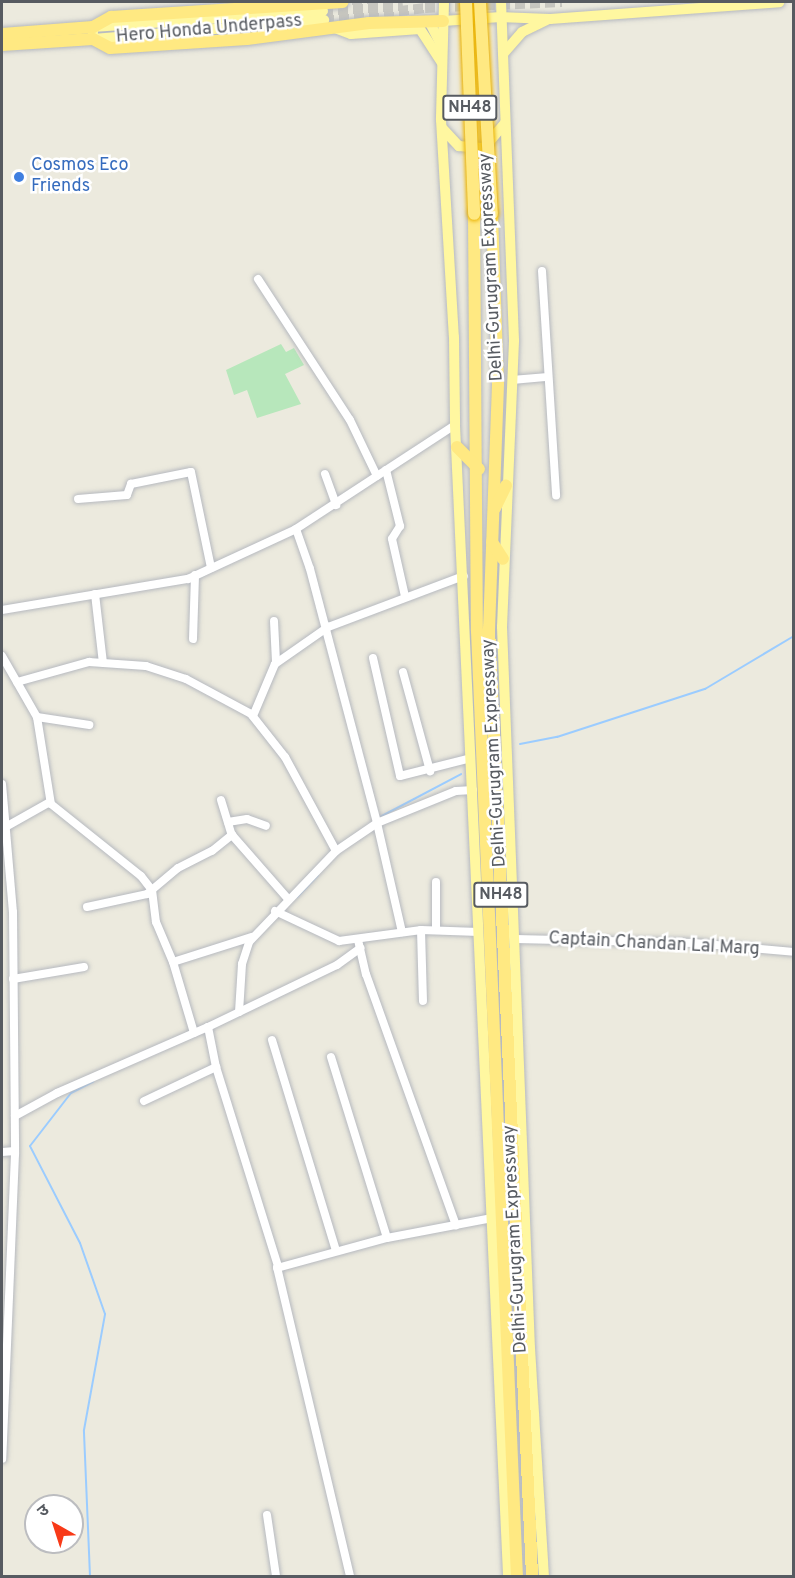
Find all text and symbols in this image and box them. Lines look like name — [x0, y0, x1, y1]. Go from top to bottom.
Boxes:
street label: Hero Honda Underpass — [115, 11, 303, 49]
road number: NH48 — [442, 95, 498, 121]
street label: Delhi-Gurugram Expressway — [475, 152, 509, 382]
place label: Cosmos Eco Friends — [31, 156, 128, 198]
marker: Cosmos Eco Friends — [12, 170, 26, 184]
street label: Delhi-Gurugram Expressway — [478, 638, 512, 868]
road number: NH48 — [472, 882, 530, 908]
street label: Captain Chandan Lal Marg — [548, 929, 760, 961]
street label: Delhi-Gurugram Expressway — [499, 1124, 533, 1354]
north arrow — [24, 1494, 84, 1554]
text: उ — [34, 1501, 54, 1522]

